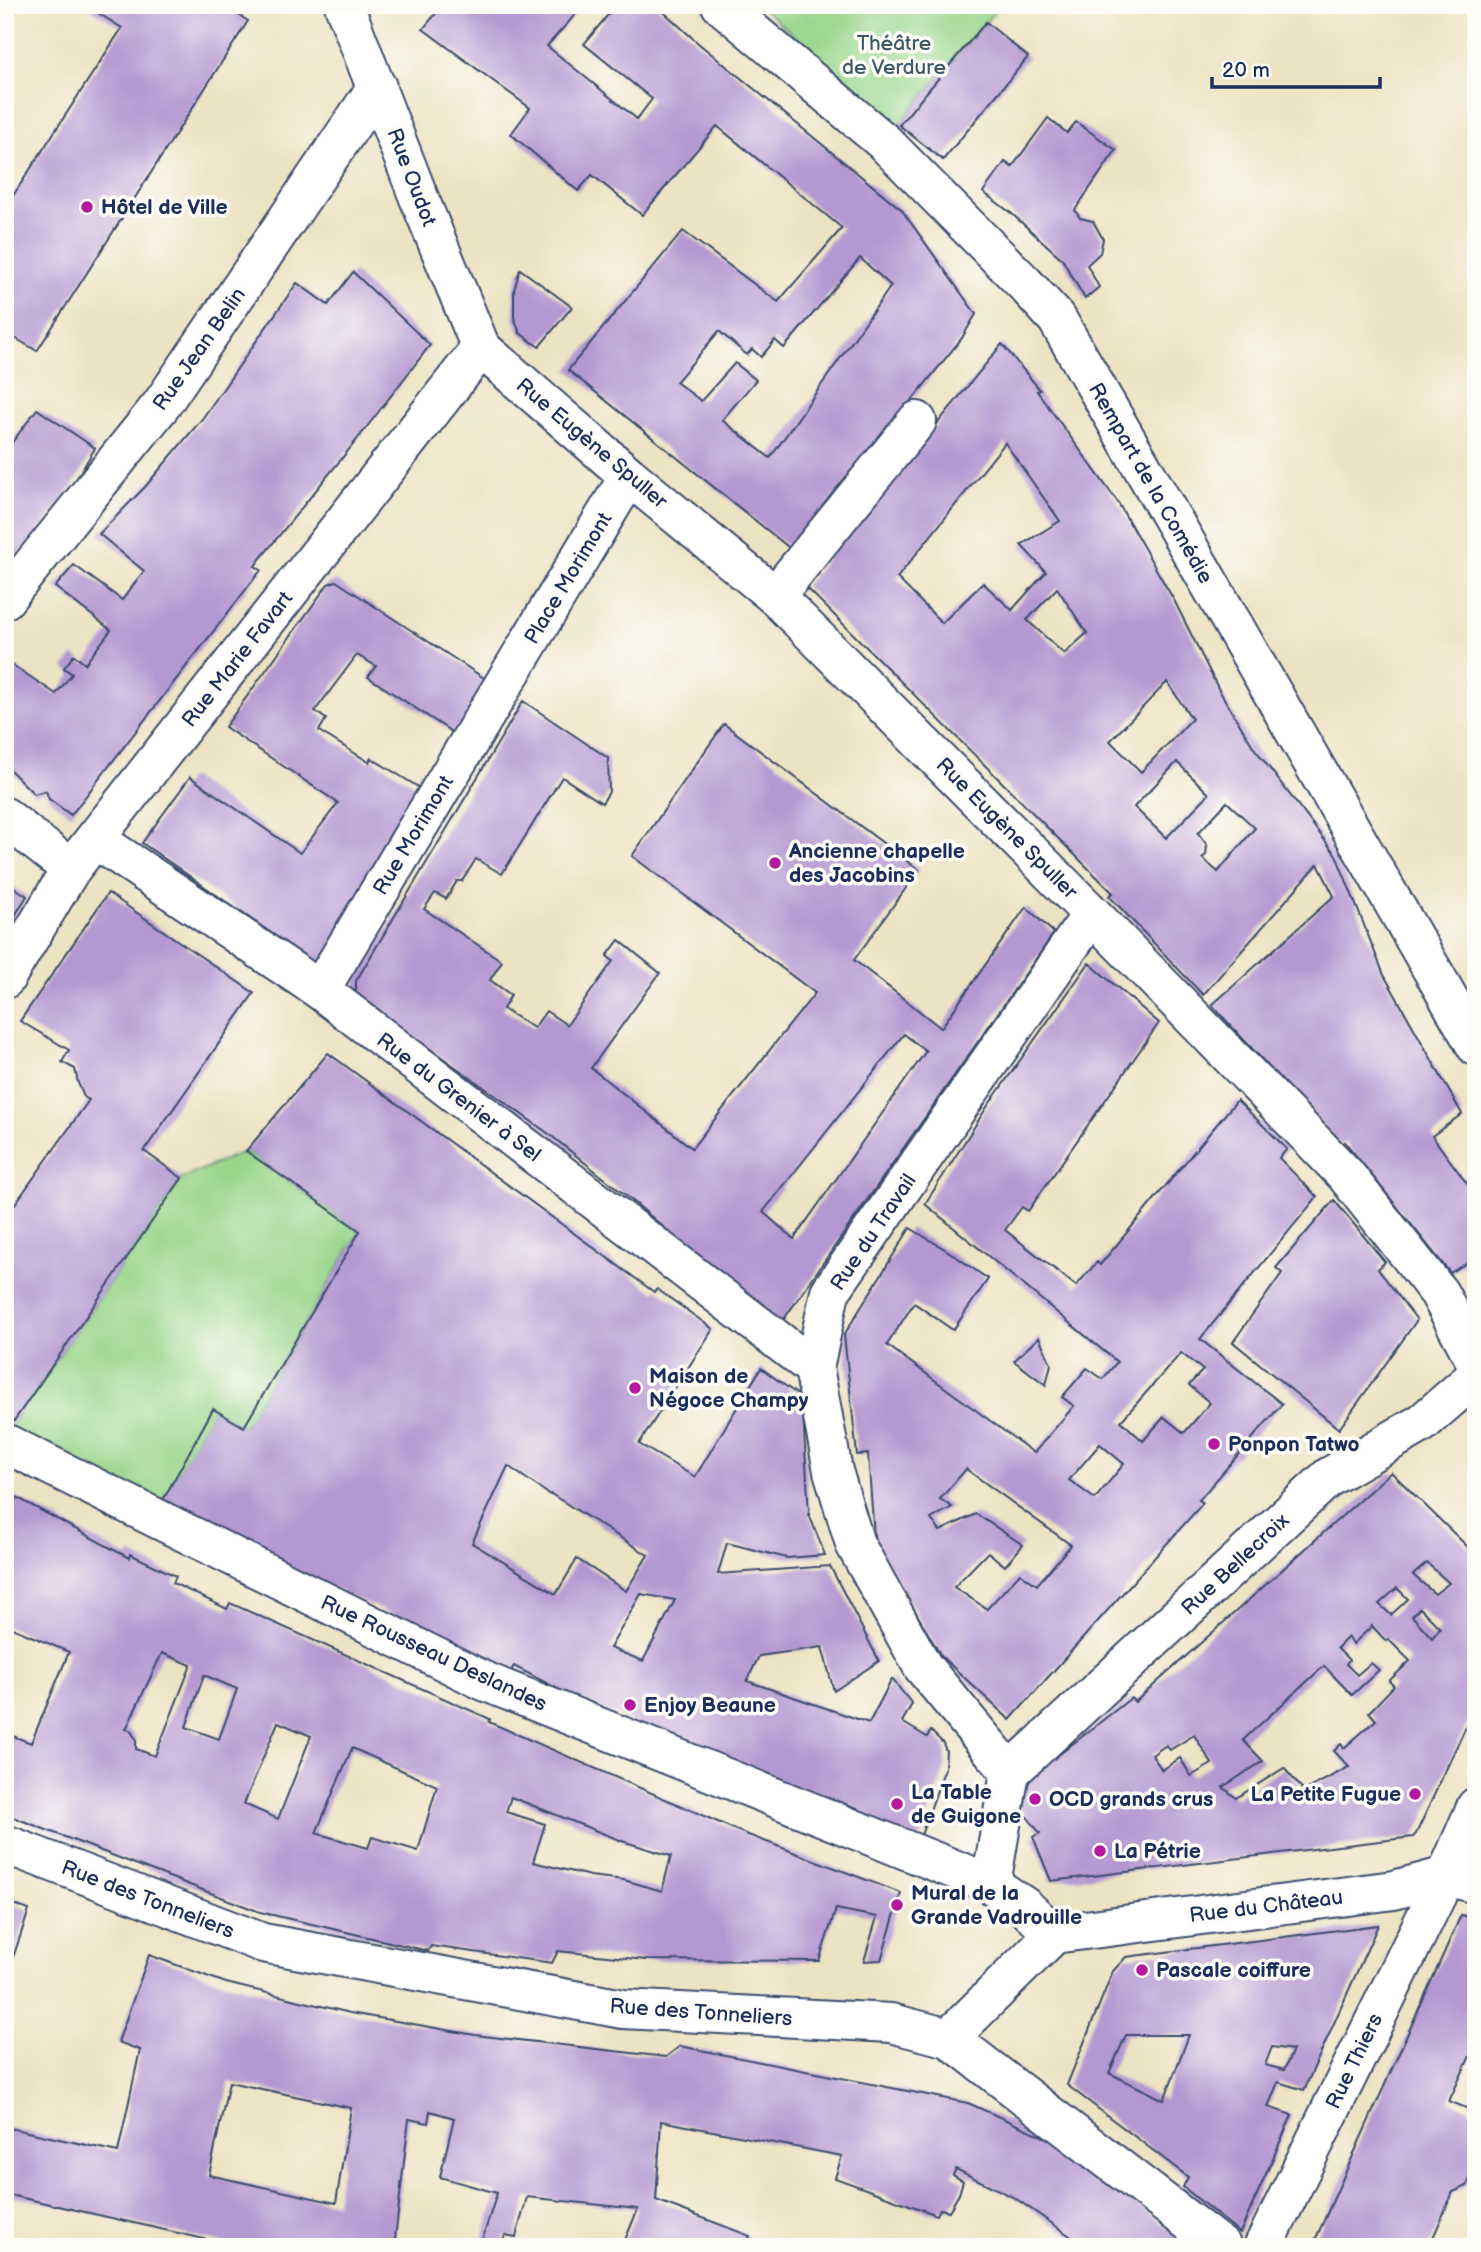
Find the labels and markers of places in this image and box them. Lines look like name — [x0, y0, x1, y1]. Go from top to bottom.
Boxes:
place label: Hôtel de Ville — [101, 195, 228, 220]
marker: Hôtel de Ville — [79, 199, 95, 215]
place label: Ancienne chapelle des Jacobins — [788, 839, 965, 888]
marker: Ancienne chapelle des Jacobins — [767, 855, 783, 871]
place label: Maison de Négoce Champy — [649, 1364, 809, 1413]
marker: Maison de Négoce Champy — [627, 1380, 643, 1396]
place label: Ponpon Tatwo — [1228, 1432, 1360, 1457]
marker: Ponpon Tatwo — [1206, 1436, 1222, 1452]
place label: Enjoy Beaune — [644, 1693, 776, 1718]
marker: Enjoy Beaune — [622, 1697, 638, 1713]
place label: La Table de Guigone — [911, 1780, 1021, 1829]
place label: La Petite Fugue — [1250, 1782, 1401, 1807]
marker: La Petite Fugue — [1407, 1786, 1423, 1802]
place label: OCD grands crus — [1049, 1787, 1213, 1812]
marker: OCD grands crus — [1027, 1791, 1043, 1807]
marker: La Table de Guigone — [889, 1796, 905, 1812]
place label: La Pétrie — [1114, 1839, 1201, 1864]
marker: La Pétrie — [1092, 1843, 1108, 1859]
place label: Mural de la Grande Vadrouille — [911, 1881, 1082, 1930]
marker: Mural de la Grande Vadrouille — [889, 1897, 905, 1913]
place label: Pascale coiffure — [1156, 1958, 1311, 1983]
marker: Pascale coiffure — [1134, 1962, 1150, 1978]

